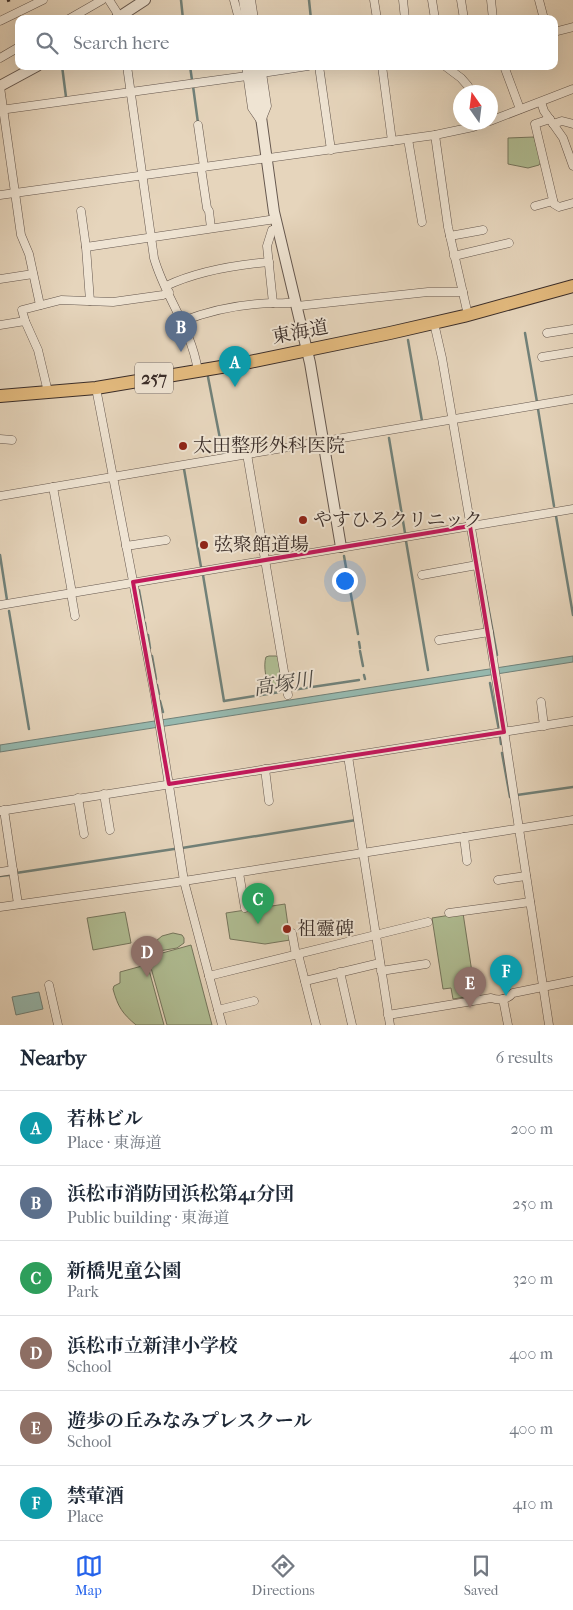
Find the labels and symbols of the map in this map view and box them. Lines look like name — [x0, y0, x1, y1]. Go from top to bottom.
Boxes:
north arrow — [453, 85, 498, 130]
pin: B — [165, 311, 197, 352]
street label: 東海道 — [270, 316, 330, 348]
pin: A — [219, 346, 251, 387]
road number: 257 — [135, 362, 173, 393]
place label: 太田整形外科医院 — [193, 435, 345, 457]
marker: 太田整形外科医院 — [177, 440, 189, 452]
place label: やすひろクリニック — [313, 509, 483, 531]
marker: やすひろクリニック — [297, 514, 309, 526]
place label: 弦聚館道場 — [214, 534, 309, 556]
marker: 弦聚館道場 — [198, 539, 210, 551]
your location — [332, 568, 358, 594]
water label: 高塚川 — [252, 668, 316, 700]
pin: C — [242, 883, 274, 924]
place label: 祖靈碑 — [297, 918, 354, 940]
marker: 祖靈碑 — [281, 923, 293, 935]
pin: D — [131, 936, 163, 977]
pin: F — [490, 955, 522, 996]
pin: E — [454, 967, 486, 1008]

